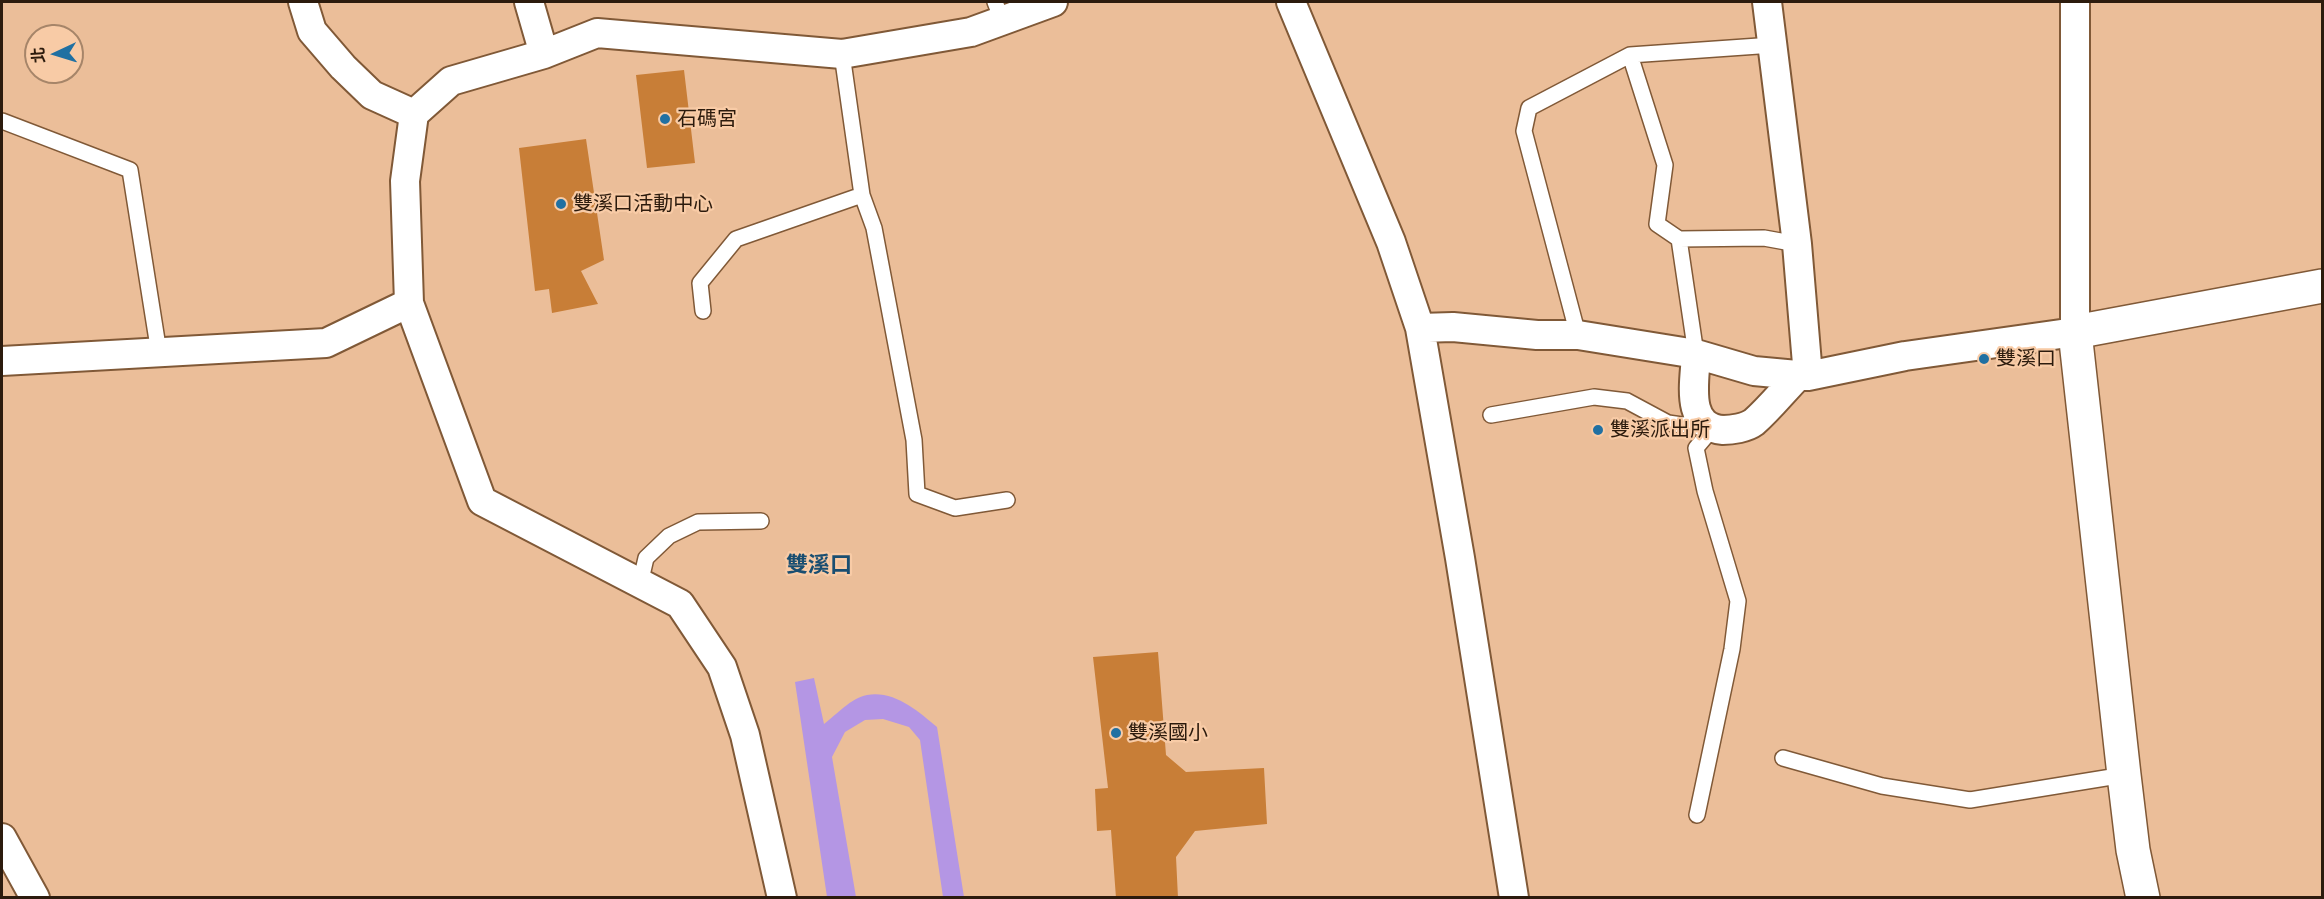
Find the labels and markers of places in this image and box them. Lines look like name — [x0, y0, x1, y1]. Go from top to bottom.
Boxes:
place label: 石碼宮 — [677, 107, 737, 131]
marker: 石碼宮 — [658, 112, 672, 126]
place label: 雙溪口活動中心 — [573, 192, 713, 216]
marker: 雙溪口活動中心 — [554, 197, 568, 211]
place label: 雙溪口 — [1996, 347, 2056, 371]
marker: 雙溪口 — [1977, 352, 1991, 366]
place label: 雙溪派出所 — [1610, 418, 1710, 442]
marker: 雙溪派出所 — [1591, 423, 1605, 437]
place label: 雙溪國小 — [1128, 721, 1208, 745]
marker: 雙溪國小 — [1109, 726, 1123, 740]

